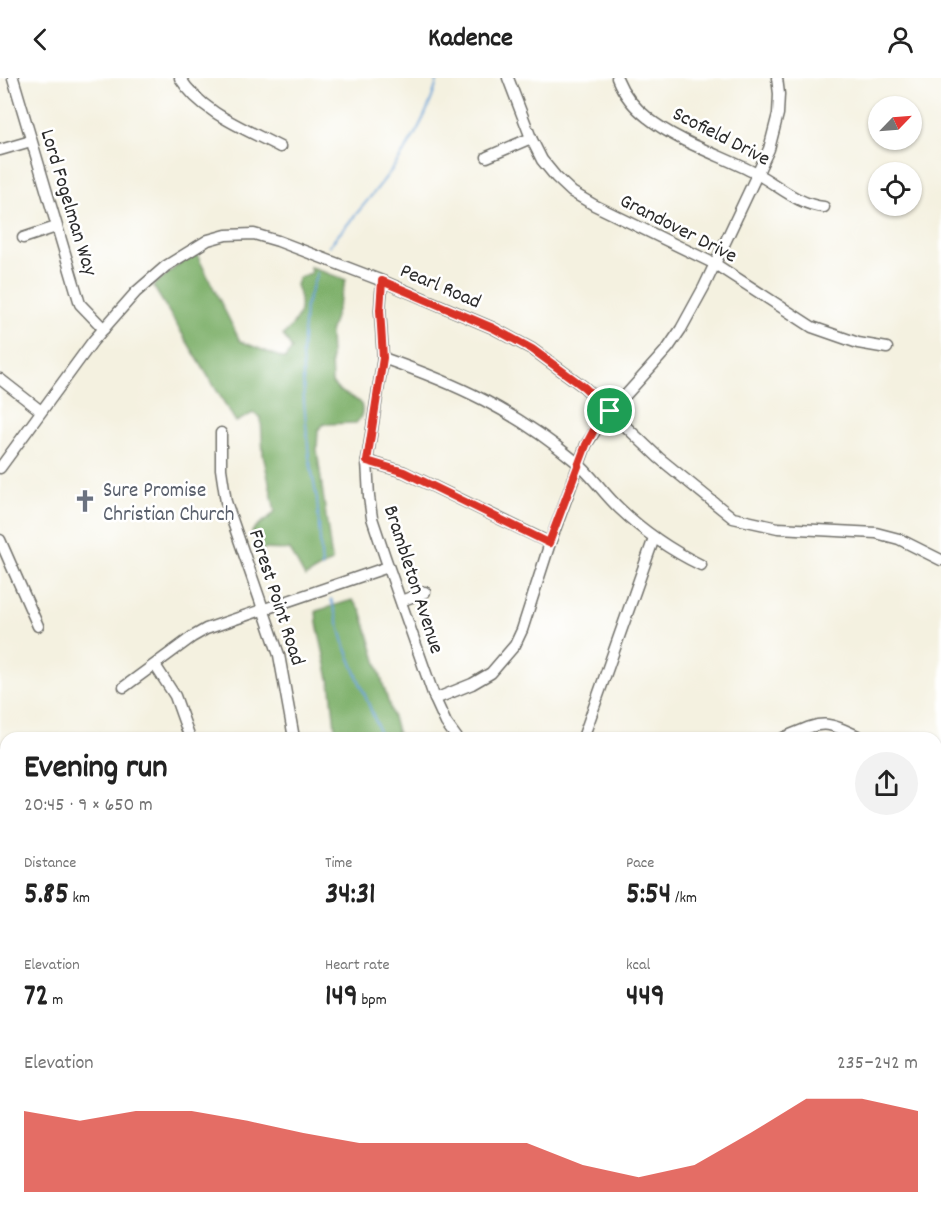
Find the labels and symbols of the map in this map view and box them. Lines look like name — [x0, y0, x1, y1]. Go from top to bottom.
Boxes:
north arrow — [868, 96, 922, 150]
street label: Scofield Drive — [667, 100, 775, 175]
street label: Lord Fogelman Way — [31, 126, 104, 280]
street label: Grandover Drive — [614, 187, 742, 272]
street label: Pearl Road — [395, 257, 485, 318]
pin — [584, 385, 635, 436]
place label: Sure Promise Christian Church — [103, 477, 234, 531]
church icon: Sure Promise Christian Church — [72, 488, 98, 514]
street label: Brambleton Avenue — [374, 502, 450, 658]
street label: Forest Point Road — [239, 526, 311, 670]

